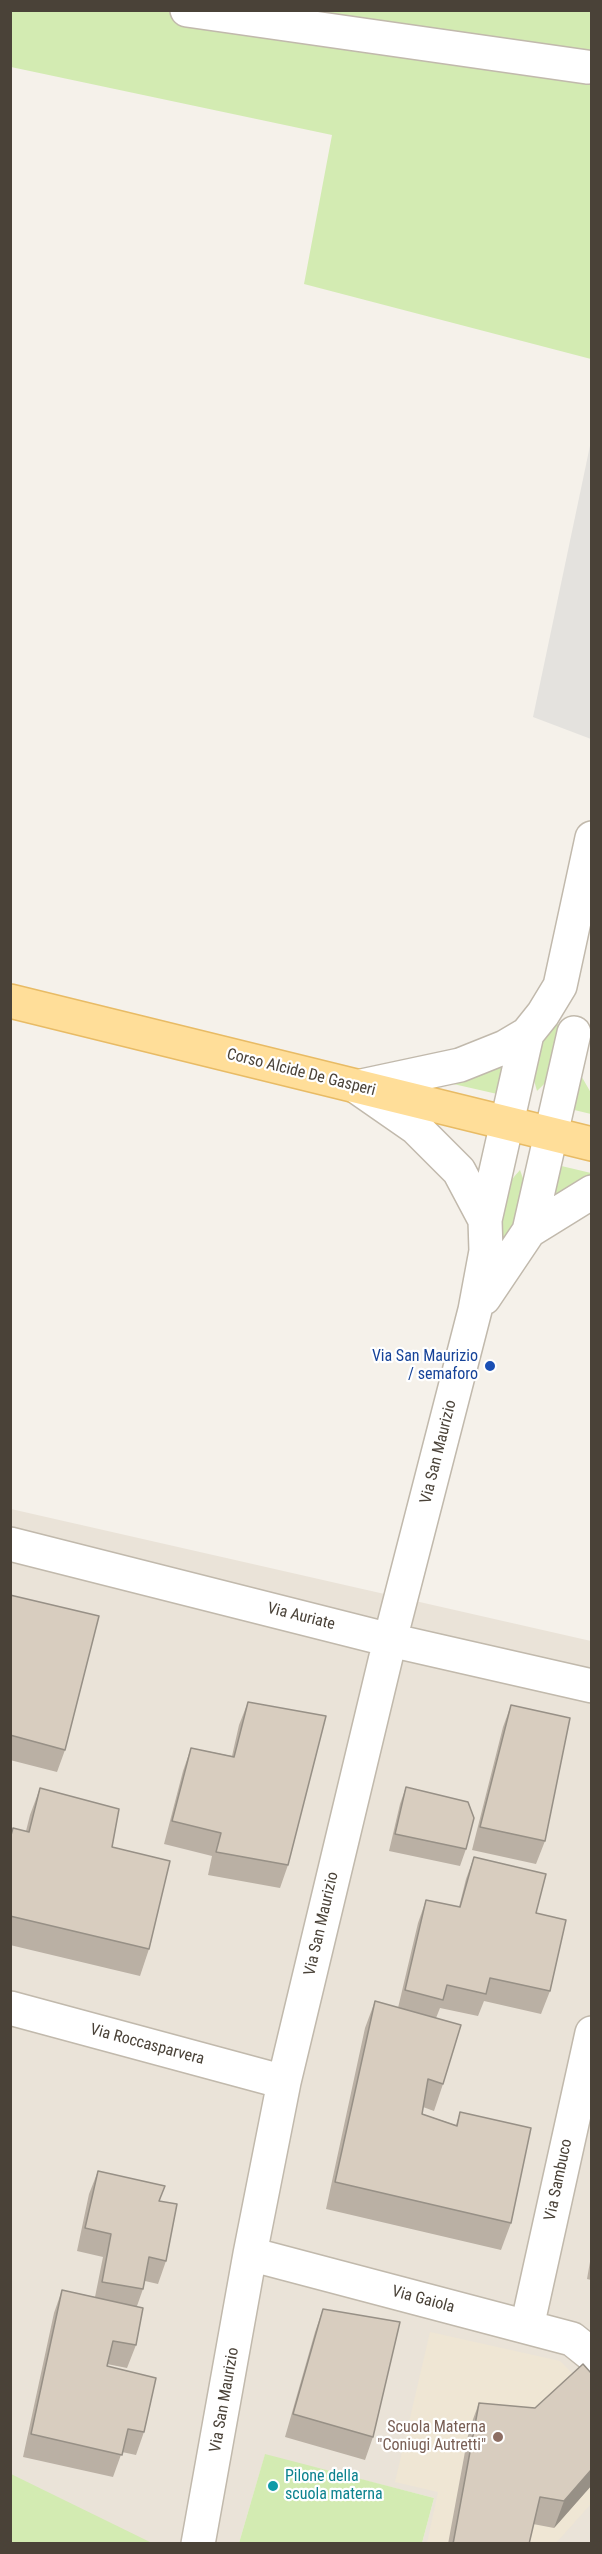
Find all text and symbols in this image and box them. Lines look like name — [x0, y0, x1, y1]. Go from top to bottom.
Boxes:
street label: Corso Alcide De Gasperi — [225, 1045, 377, 1101]
place label: Via San Maurizio / semaforo — [372, 1347, 478, 1385]
marker: Via San Maurizio / semaforo — [483, 1359, 497, 1373]
street label: Via San Maurizio — [417, 1398, 461, 1506]
street label: Via Auriate — [265, 1599, 337, 1635]
street label: Via San Maurizio — [301, 1870, 343, 1978]
street label: Via Roccasparvera — [88, 2021, 206, 2069]
street label: Via Sambuco — [541, 2137, 577, 2223]
street label: Via Gaiola — [390, 2282, 456, 2318]
street label: Via San Maurizio — [206, 2346, 244, 2454]
place label: Scuola Materna "Coniugi Autretti" — [377, 2418, 486, 2456]
marker: Scuola Materna "Coniugi Autretti" — [491, 2430, 505, 2444]
place label: Pilone della scuola materna — [285, 2467, 383, 2505]
marker: Pilone della scuola materna — [266, 2479, 280, 2493]

